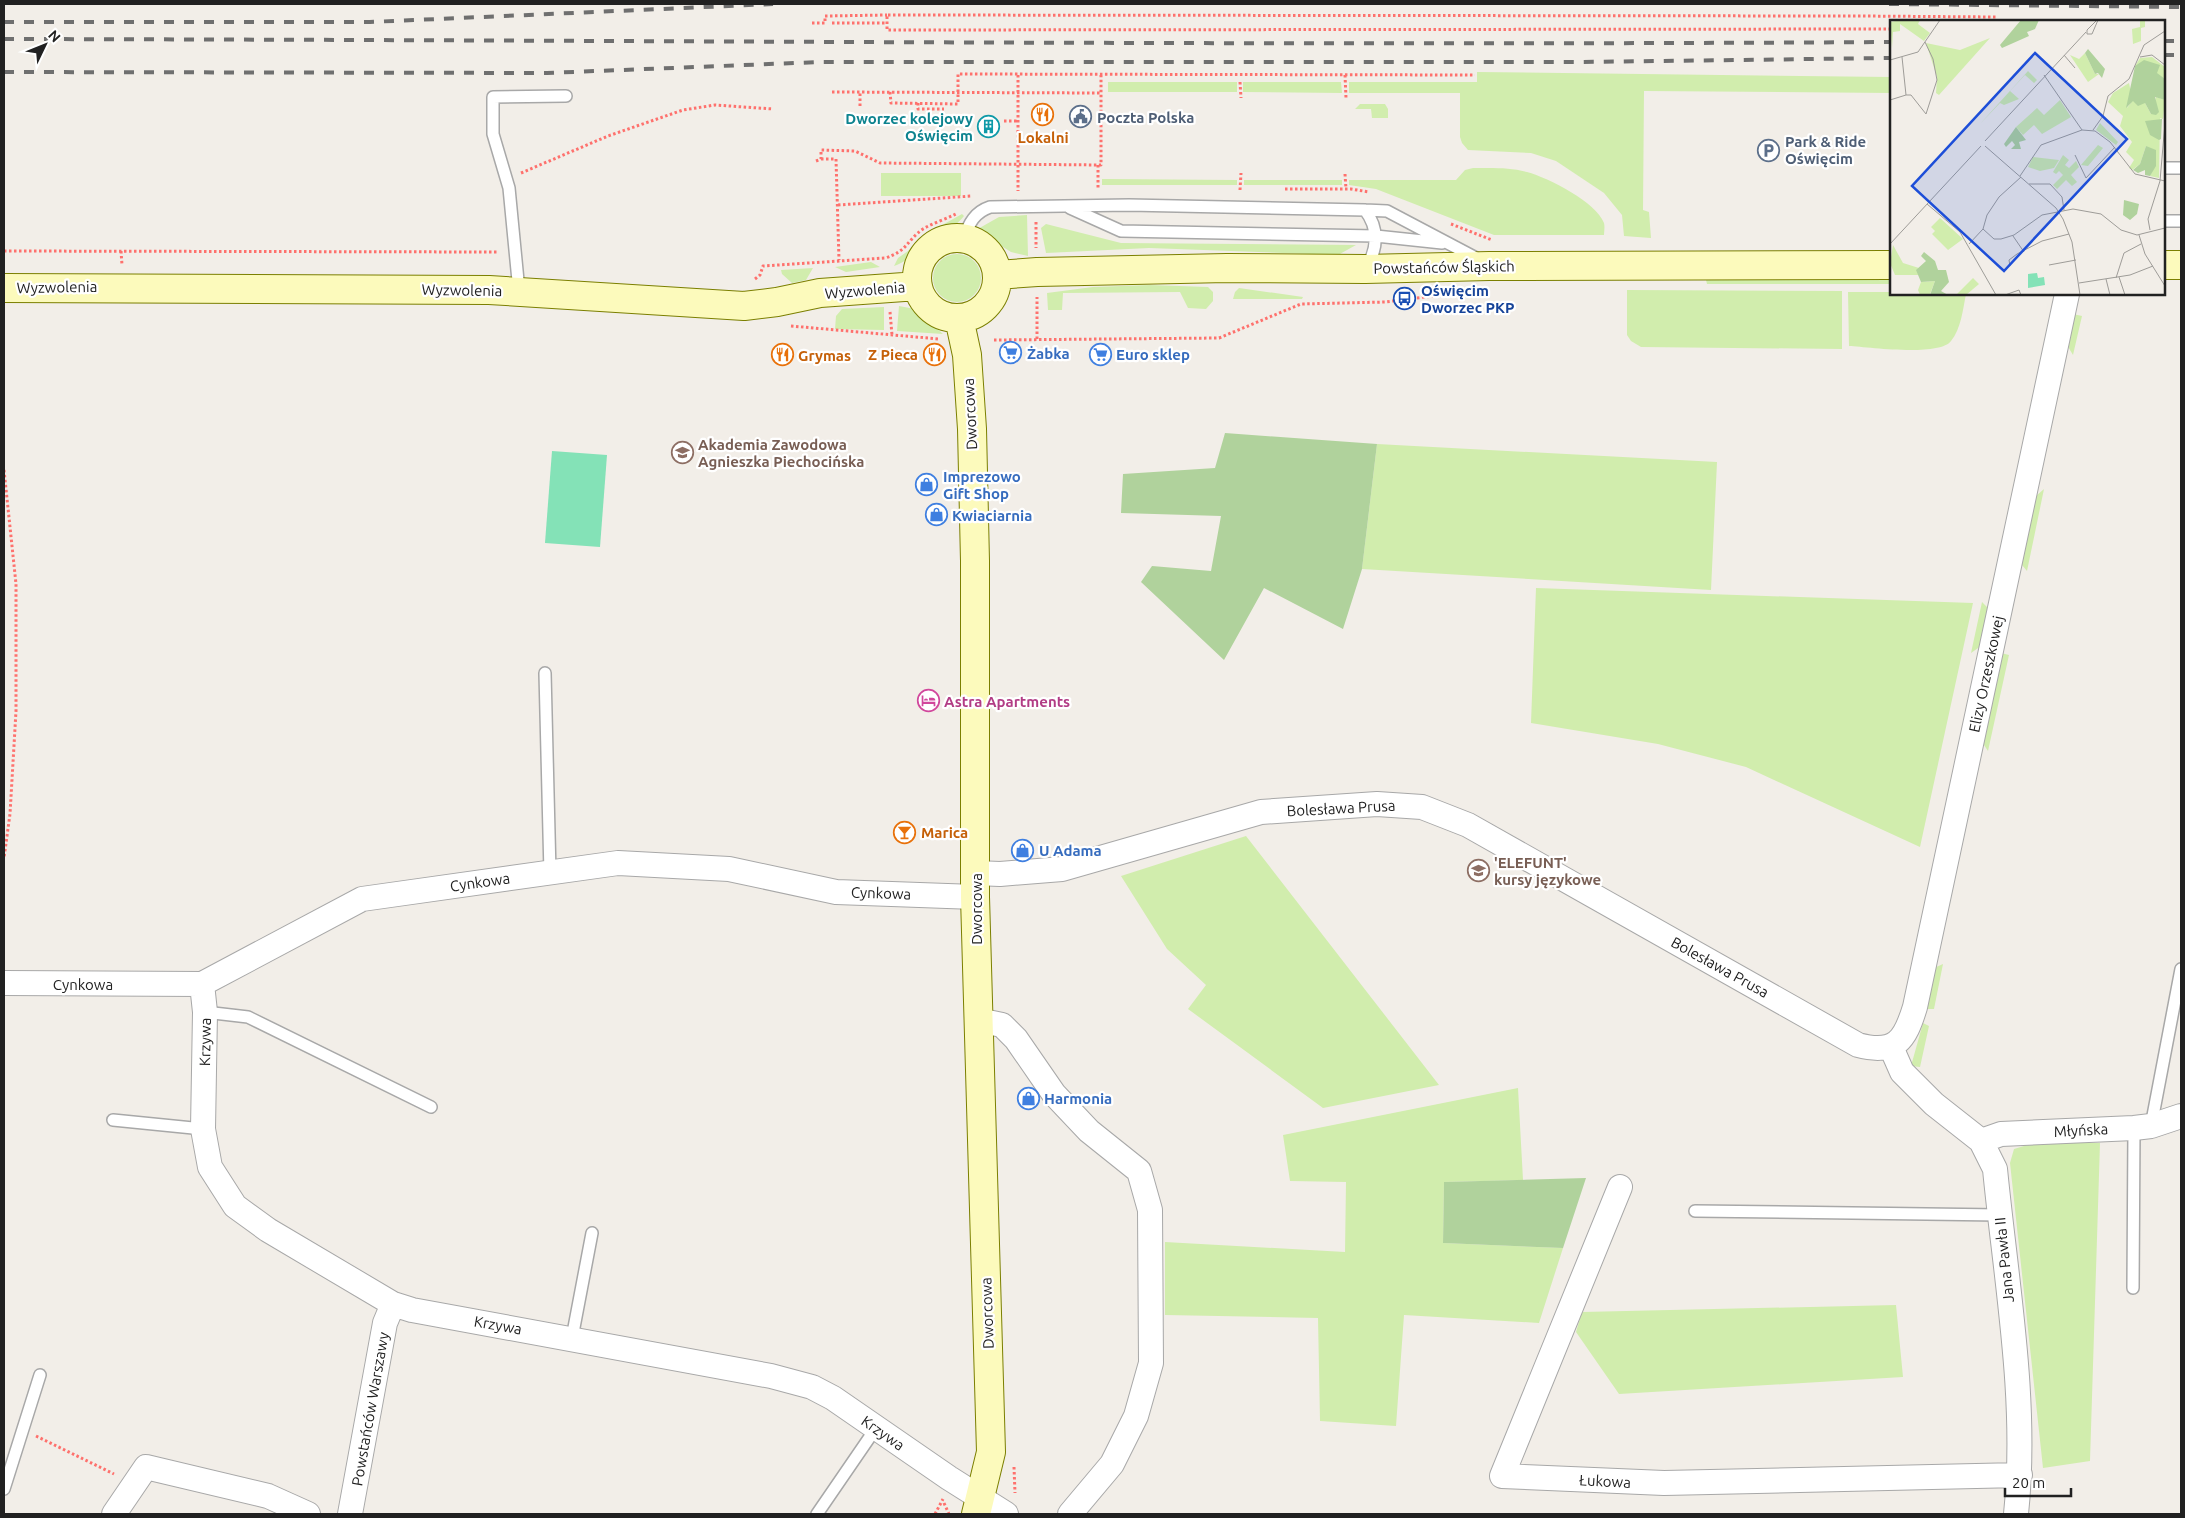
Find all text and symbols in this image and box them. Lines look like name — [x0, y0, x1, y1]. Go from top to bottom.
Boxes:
north arrow — [20, 20, 70, 70]
inset map — [1890, 20, 2165, 295]
text: N — [45, 27, 64, 45]
restaurant icon: Lokalni — [1031, 102, 1055, 126]
public building icon: Poczta Polska — [1069, 105, 1093, 129]
place label: Poczta Polska — [1097, 109, 1194, 126]
place label: Dworzec kolejowy Oświęcim — [845, 110, 973, 145]
building icon: Dworzec kolejowy Oświęcim — [977, 115, 1001, 139]
place label: Lokalni — [1017, 129, 1069, 146]
place label: Park & Ride Oświęcim — [1785, 133, 1866, 168]
parking icon: Park & Ride Oświęcim — [1757, 138, 1781, 162]
street label: Powstańców Śląskich — [1373, 257, 1515, 277]
street label: Wyzwolenia — [17, 278, 97, 296]
street label: Wyzwolenia — [824, 278, 906, 302]
street label: Wyzwolenia — [422, 281, 502, 299]
place label: Oświęcim Dworzec PKP — [1421, 282, 1515, 316]
bus stop icon: Oświęcim Dworzec PKP — [1393, 287, 1417, 311]
supermarket icon: Żabka — [999, 341, 1023, 365]
restaurant icon: Z Pieca — [922, 342, 946, 366]
supermarket icon: Euro sklep — [1088, 342, 1112, 366]
restaurant icon: Grymas — [770, 343, 794, 367]
place label: Żabka — [1027, 345, 1070, 362]
place label: Z Pieca — [868, 346, 918, 363]
place label: Euro sklep — [1116, 346, 1190, 363]
place label: Grymas — [798, 347, 851, 364]
street label: Dworcowa — [960, 378, 980, 450]
place label: Akademia Zawodowa Agnieszka Piechocińska — [698, 436, 864, 470]
school or university icon: Akademia Zawodowa Agnieszka Piechocińska — [670, 441, 694, 465]
place label: Imprezowo Gift Shop — [943, 468, 1021, 502]
shop icon: Imprezowo Gift Shop — [915, 473, 939, 497]
shop icon: Kwiaciarnia — [924, 503, 948, 527]
place label: Kwiaciarnia — [952, 507, 1032, 524]
street label: Elizy Orzeszkowej — [1965, 614, 2007, 734]
hotel icon: Astra Apartments — [916, 689, 940, 713]
place label: Astra Apartments — [944, 693, 1070, 710]
street label: Bolesława Prusa — [1286, 797, 1396, 819]
bar icon: Marica — [893, 820, 917, 844]
place label: Marica — [921, 824, 968, 841]
shop icon: U Adama — [1011, 838, 1035, 862]
place label: U Adama — [1039, 842, 1102, 859]
place label: 'ELEFUNT' kursy językowe — [1494, 854, 1601, 889]
school or university icon: 'ELEFUNT' kursy językowe — [1466, 859, 1490, 883]
street label: Cynkowa — [449, 869, 511, 895]
street label: Dworcowa — [968, 873, 985, 945]
street label: Cynkowa — [851, 883, 911, 903]
street label: Bolesława Prusa — [1668, 933, 1772, 1001]
street label: Cynkowa — [53, 976, 113, 993]
street label: Krzywa — [196, 1018, 214, 1066]
shop icon: Harmonia — [1016, 1086, 1040, 1110]
place label: Harmonia — [1044, 1090, 1112, 1107]
street label: Młyńska — [2053, 1120, 2109, 1140]
street label: Jana Pawła II — [1991, 1216, 2017, 1304]
street label: Dworcowa — [977, 1277, 997, 1349]
street label: Krzywa — [473, 1312, 523, 1338]
street label: Powstańców Warszawy — [348, 1331, 392, 1487]
street label: Krzywa — [858, 1412, 908, 1454]
scale bar — [2005, 1466, 2071, 1498]
street label: Łukowa — [1579, 1471, 1631, 1491]
text: 20 m — [2012, 1474, 2045, 1491]

